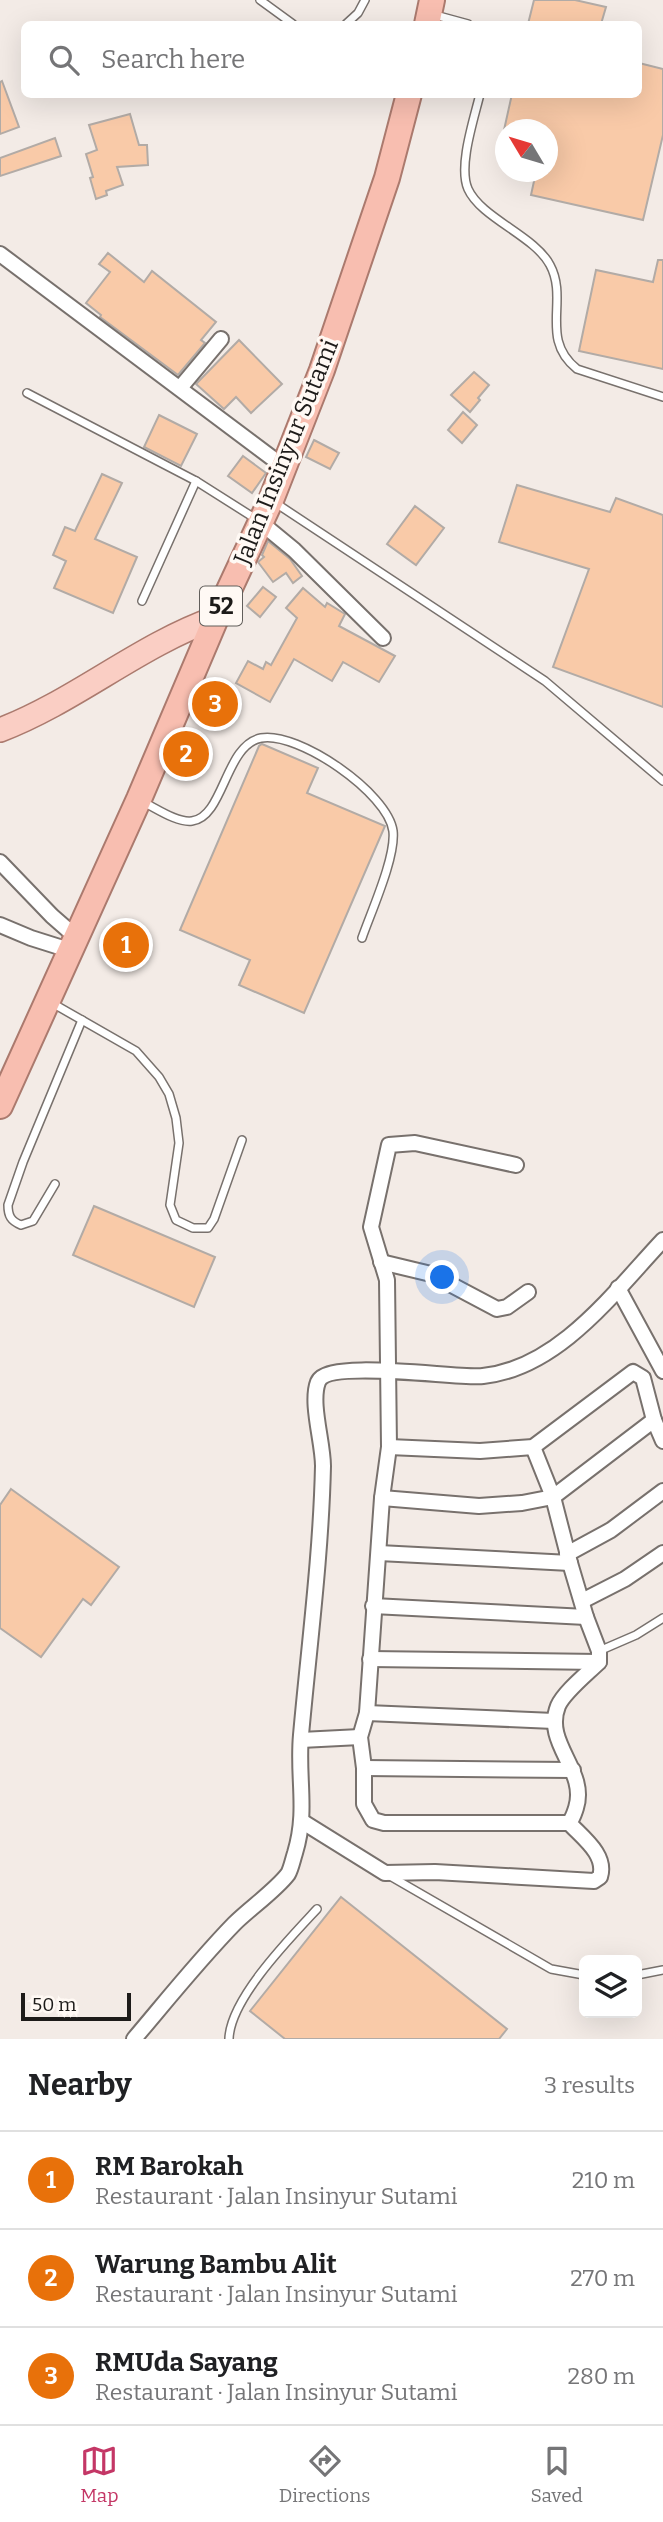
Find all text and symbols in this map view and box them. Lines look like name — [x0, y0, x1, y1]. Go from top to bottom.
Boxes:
search box — [21, 21, 642, 98]
icon: search — [45, 41, 83, 79]
text: Search here — [101, 44, 245, 75]
north arrow — [495, 119, 558, 182]
street label: Jalan Insinyur Sutami — [228, 335, 344, 570]
road number: 52 — [200, 586, 242, 626]
pin: 3 — [192, 678, 238, 730]
pin: 2 — [163, 728, 209, 780]
pin: 1 — [103, 919, 149, 971]
your location — [425, 1260, 459, 1294]
map controls — [579, 1955, 642, 2018]
button: layers — [579, 1955, 642, 2018]
scale bar — [21, 1990, 131, 2022]
text: 50 m — [32, 1993, 76, 2016]
text: Nearby — [28, 2067, 132, 2103]
text: 3 results — [544, 2071, 635, 2099]
text: RM Barokah — [95, 2151, 244, 2182]
text: 1 — [46, 2166, 56, 2194]
text: 210 m — [572, 2166, 635, 2194]
text: Restaurant · Jalan Insinyur Sutami — [95, 2182, 458, 2210]
text: Warung Bambu Alit — [95, 2249, 337, 2280]
text: 2 — [45, 2264, 57, 2292]
text: 270 m — [570, 2264, 635, 2292]
text: Restaurant · Jalan Insinyur Sutami — [95, 2280, 458, 2308]
text: RMUda Sayang — [95, 2347, 278, 2378]
text: 3 — [44, 2362, 58, 2390]
text: 280 m — [567, 2362, 635, 2390]
text: Restaurant · Jalan Insinyur Sutami — [95, 2378, 458, 2406]
tab: Map — [80, 2442, 119, 2507]
tab: Directions — [279, 2442, 370, 2507]
tab: Saved — [531, 2442, 583, 2507]

